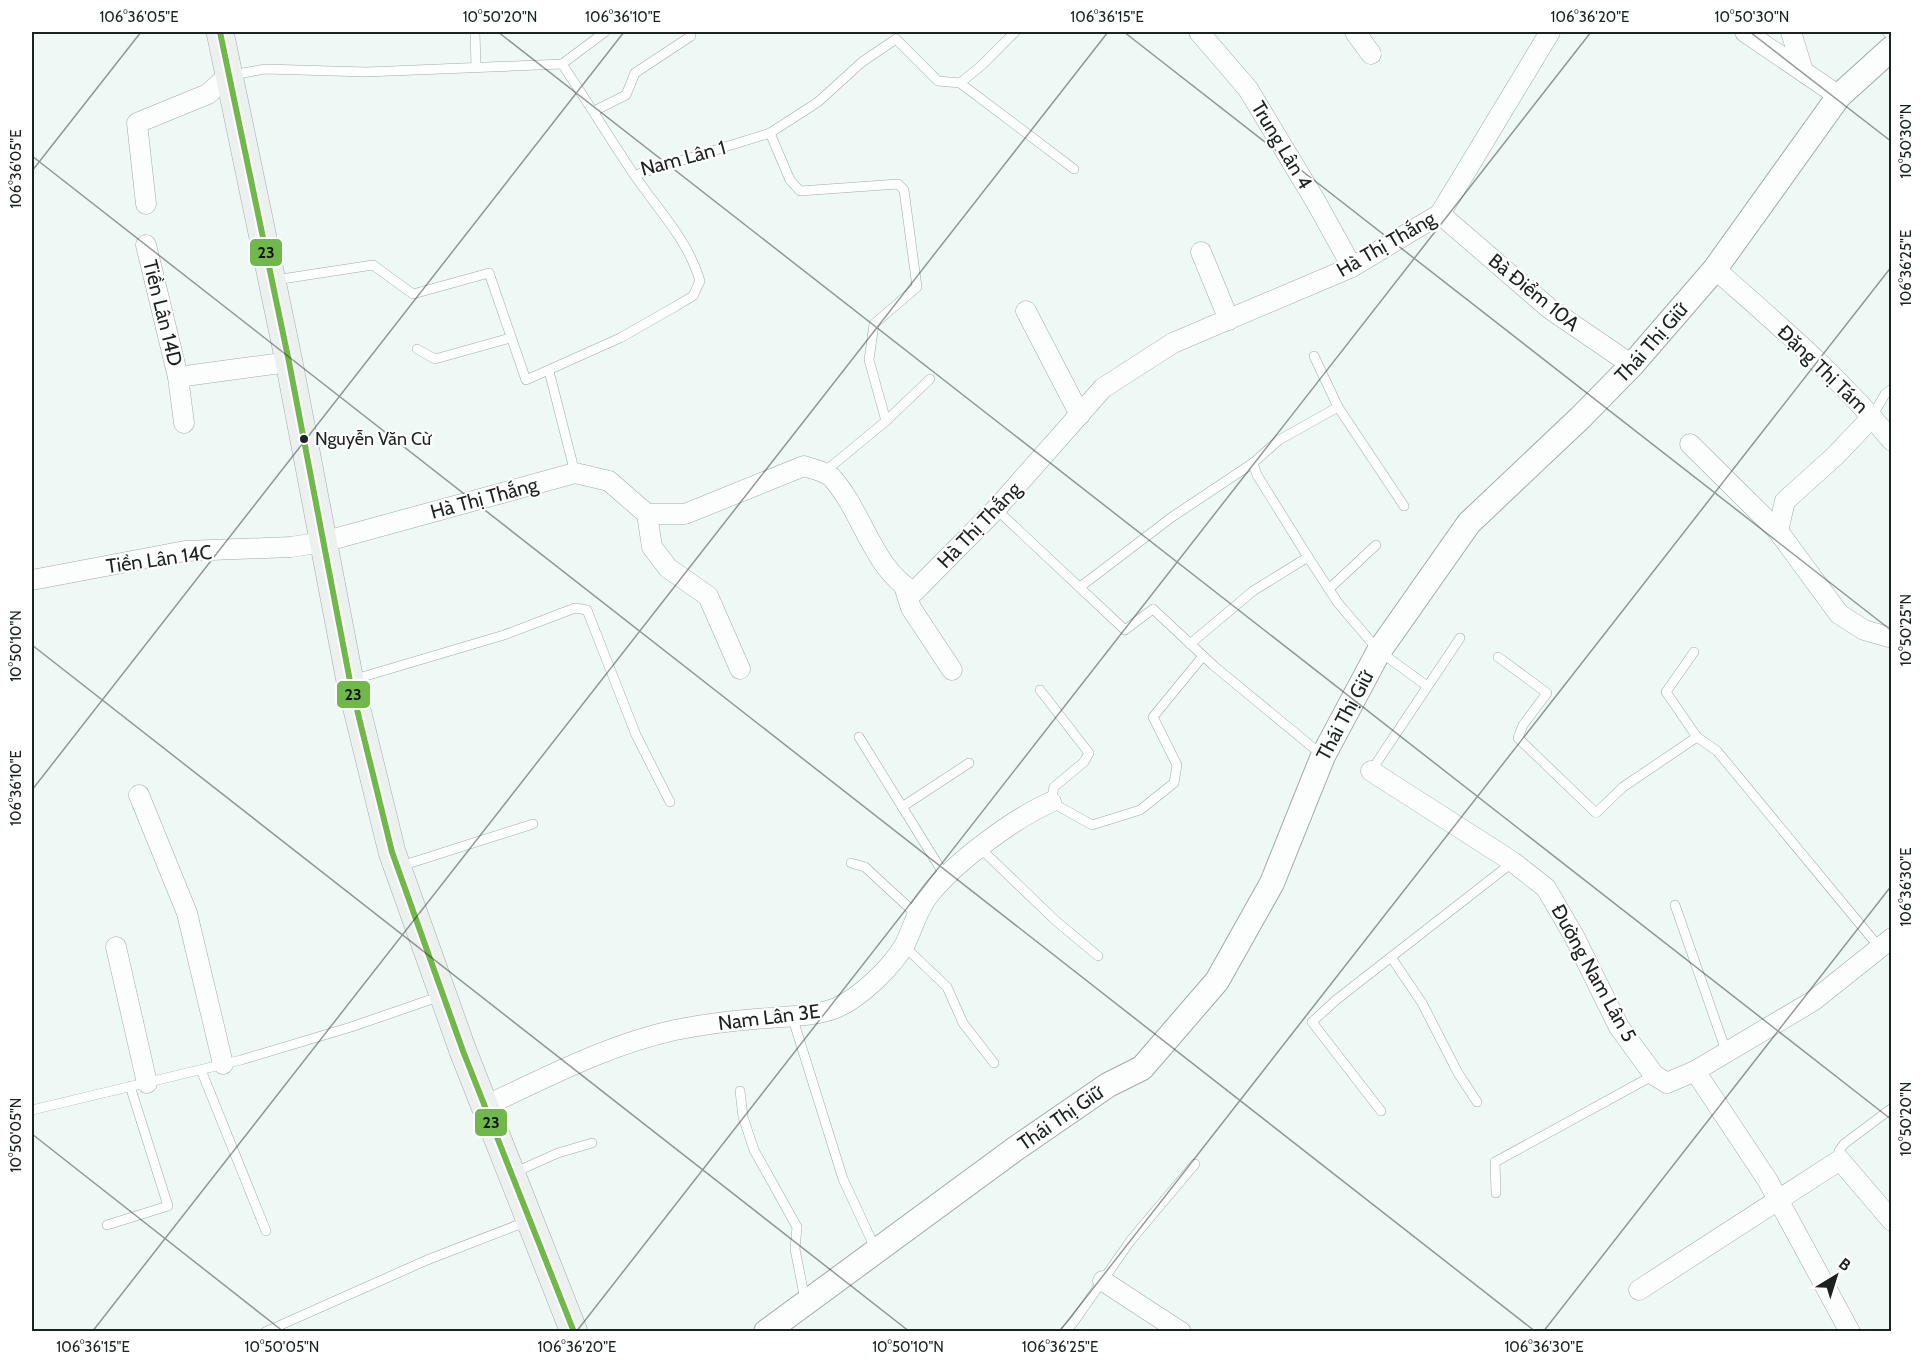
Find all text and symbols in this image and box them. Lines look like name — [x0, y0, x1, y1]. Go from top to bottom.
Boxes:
text: 106°36'05"E — [99, 8, 179, 26]
text: 10°50'20"N — [463, 8, 537, 26]
text: 106°36'10"E — [585, 8, 661, 26]
text: 106°36'15"E — [1070, 8, 1144, 26]
text: 106°36'20"E — [1551, 8, 1629, 26]
text: 10°50'30"N — [1715, 8, 1789, 26]
street label: Trung Lân 4 — [1246, 97, 1318, 194]
text: 10°50'30"N — [1897, 104, 1915, 178]
text: 106°36'05"E — [7, 129, 25, 209]
street label: Nam Lân 1 — [638, 135, 728, 181]
street label: Hà Thị Thắng — [1332, 206, 1441, 282]
text: 106°36'25"E — [1897, 230, 1915, 306]
line badge: 23 — [249, 238, 283, 267]
text: 23 — [257, 243, 275, 262]
street label: Bà Điểm 10A — [1484, 248, 1585, 336]
street label: Tiền Lân 14D — [138, 257, 188, 369]
street label: Thái Thị Giữ — [1610, 297, 1693, 387]
street label: Đặng Thị Tám — [1773, 320, 1873, 418]
place label: Nguyễn Văn Cừ — [315, 428, 433, 450]
marker: Nguyễn Văn Cừ — [298, 433, 310, 445]
street label: Hà Thị Thắng — [428, 472, 541, 524]
street label: Hà Thị Thắng — [932, 476, 1027, 573]
street label: Tiền Lân 14C — [105, 540, 213, 578]
text: 10°50'25"N — [1897, 594, 1915, 666]
text: 10°50'10"N — [7, 610, 25, 682]
street label: Thái Thị Giữ — [1311, 665, 1379, 764]
line badge: 23 — [336, 680, 371, 709]
text: 23 — [344, 685, 362, 704]
text: 106°36'10"E — [7, 750, 25, 826]
text: 106°36'30"E — [1897, 847, 1915, 927]
street label: Đường Nam Lân 5 — [1546, 900, 1642, 1046]
street label: Nam Lân 3E — [717, 999, 821, 1035]
street label: Thái Thị Giữ — [1013, 1079, 1109, 1155]
text: 10°50'20"N — [1897, 1082, 1915, 1156]
text: 10°50'05"N — [7, 1098, 25, 1172]
line badge: 23 — [474, 1108, 508, 1137]
text: 23 — [482, 1113, 500, 1132]
north arrow — [1806, 1246, 1866, 1306]
text: B — [1835, 1254, 1855, 1275]
text: 106°36'15"E — [56, 1338, 130, 1356]
text: 10°50'05"N — [245, 1338, 319, 1356]
text: 106°36'20"E — [538, 1338, 616, 1356]
text: 10°50'10"N — [872, 1338, 944, 1356]
text: 106°36'25"E — [1022, 1338, 1098, 1356]
text: 106°36'30"E — [1504, 1338, 1584, 1356]

